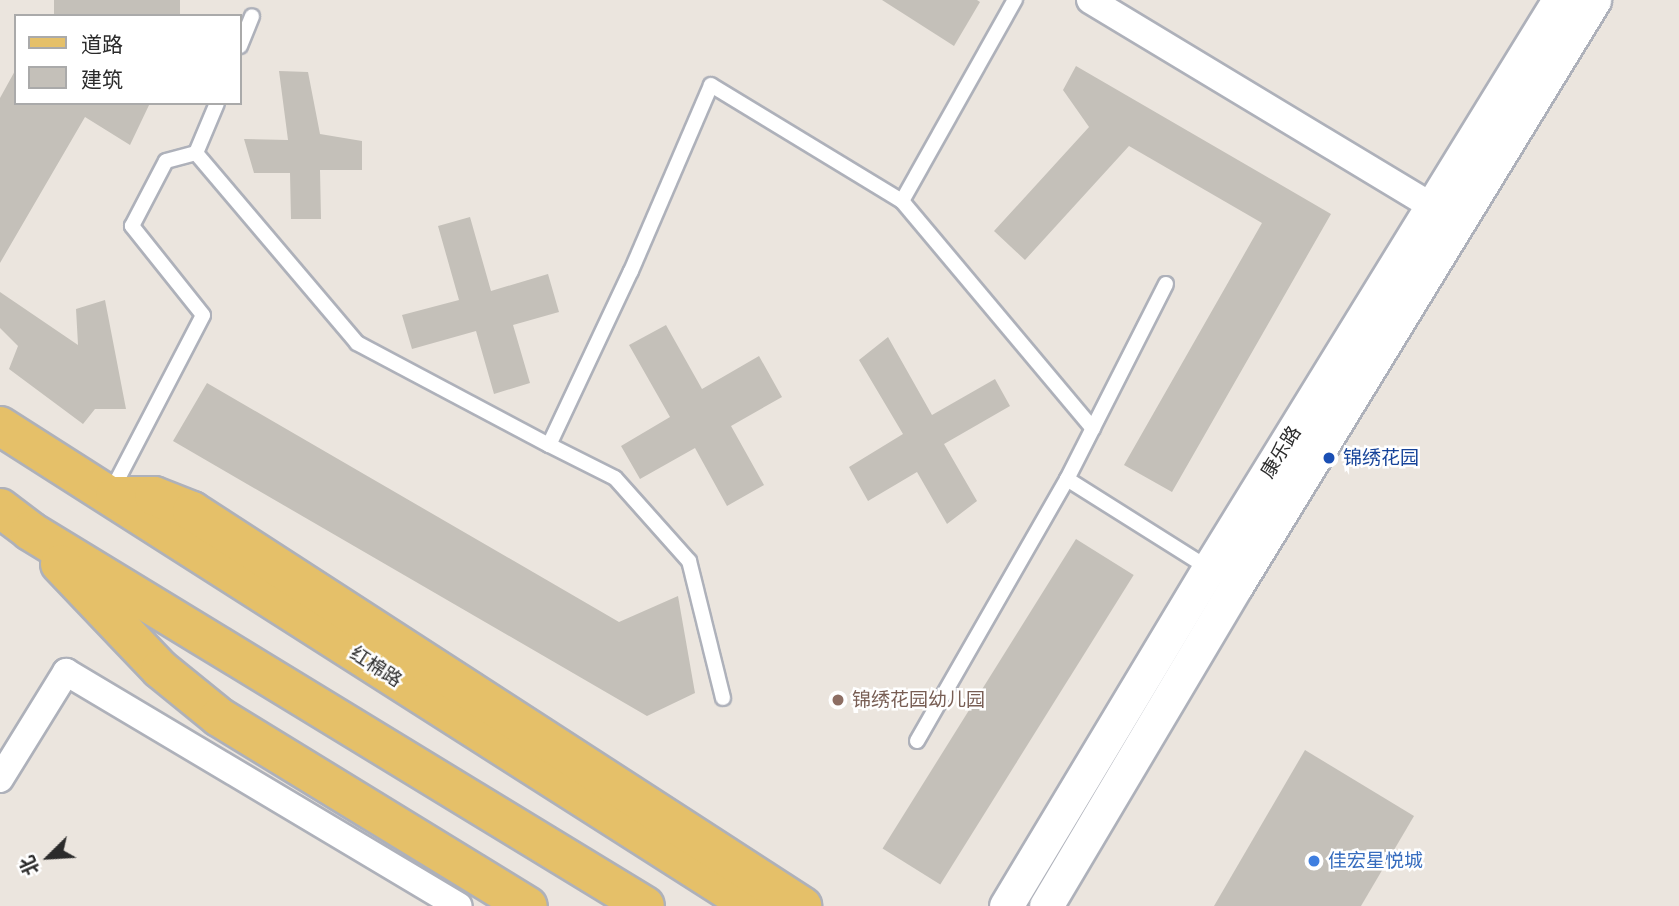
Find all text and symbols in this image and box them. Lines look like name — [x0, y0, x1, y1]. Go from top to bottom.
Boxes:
legend — [14, 14, 242, 105]
text: 道路 — [81, 33, 123, 56]
text: 建筑 — [81, 68, 123, 91]
street label: 康乐路 — [1256, 422, 1306, 482]
place label: 锦绣花园 — [1343, 447, 1419, 469]
marker: 锦绣花园 — [1321, 450, 1337, 466]
street label: 红棉路 — [346, 642, 406, 692]
place label: 锦绣花园幼儿园 — [852, 689, 985, 711]
marker: 锦绣花园幼儿园 — [830, 692, 846, 708]
north arrow — [14, 822, 84, 892]
place label: 佳宏星悦城 — [1328, 850, 1423, 872]
text: 北 — [16, 853, 43, 879]
marker: 佳宏星悦城 — [1306, 853, 1322, 869]

